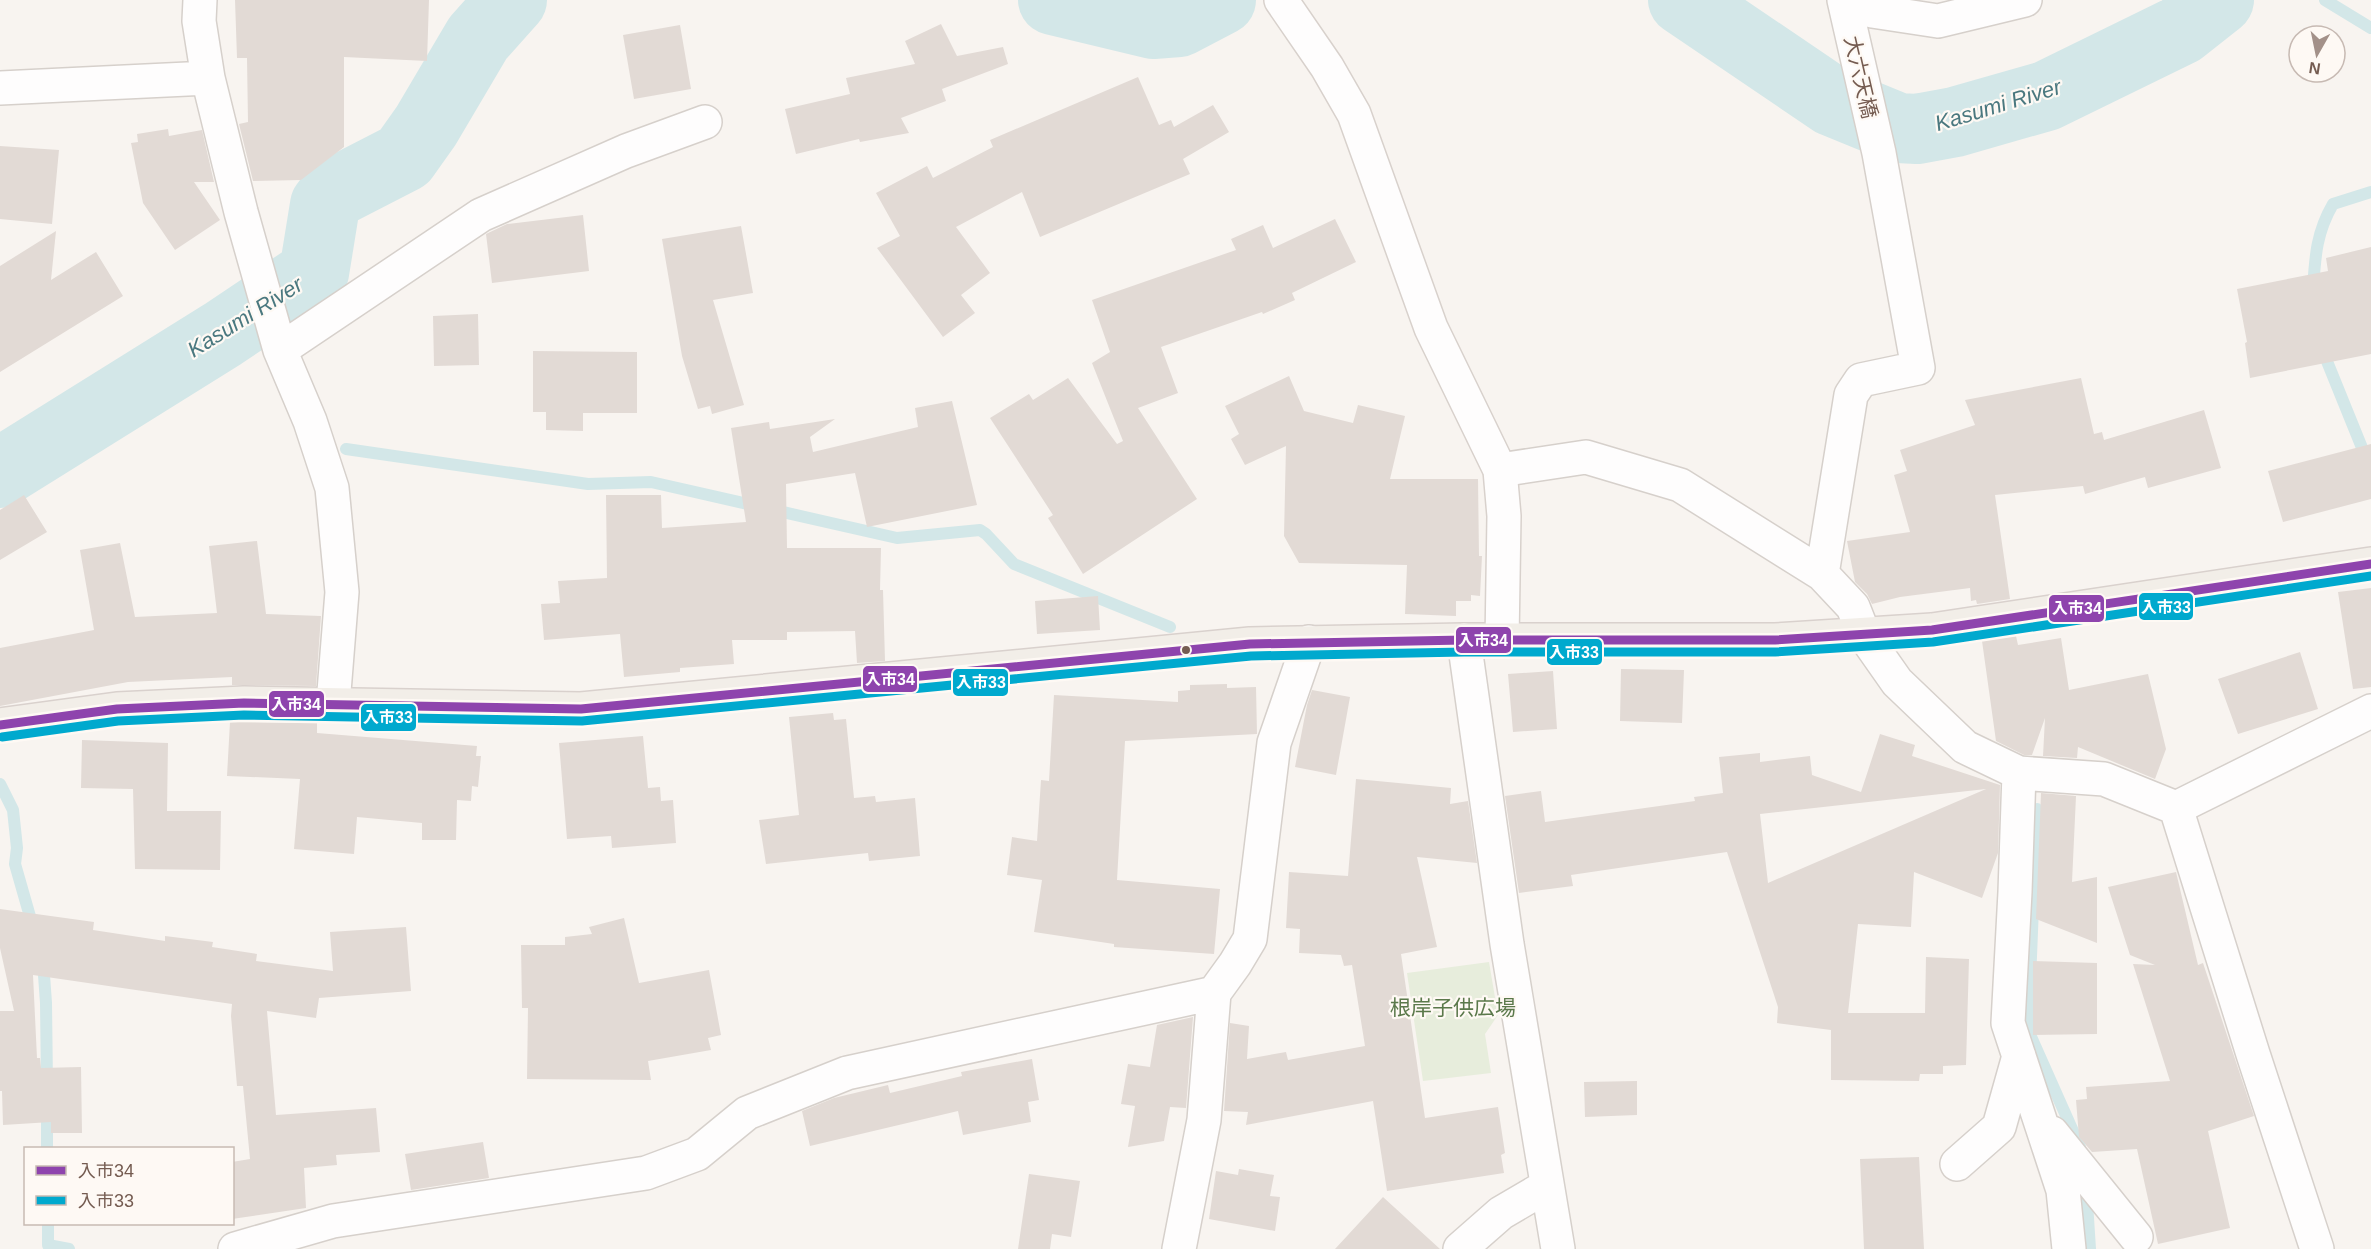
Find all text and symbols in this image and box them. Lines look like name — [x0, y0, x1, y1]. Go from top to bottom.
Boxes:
north arrow — [2287, 24, 2347, 84]
street label: 大六天橋 — [1840, 33, 1882, 121]
text: N — [2308, 59, 2322, 78]
water label: Kasumi River — [1932, 73, 2066, 136]
water label: Kasumi River — [183, 271, 309, 362]
line badge: 入市33 — [2138, 592, 2194, 621]
line badge: 入市34 — [2048, 594, 2105, 623]
text: 入市33 — [2141, 599, 2191, 616]
text: 入市34 — [2052, 600, 2102, 617]
line badge: 入市34 — [1455, 626, 1512, 654]
text: 入市34 — [1458, 632, 1508, 649]
line badge: 入市33 — [1546, 638, 1603, 666]
unlabelled marker — [1180, 644, 1192, 656]
text: 入市33 — [1549, 644, 1599, 661]
line badge: 入市34 — [862, 665, 918, 693]
line badge: 入市33 — [952, 668, 1009, 697]
text: 入市34 — [865, 671, 915, 688]
text: 入市33 — [956, 674, 1006, 691]
line badge: 入市34 — [268, 690, 325, 718]
text: 入市34 — [271, 696, 321, 713]
line badge: 入市33 — [360, 703, 417, 732]
text: 入市33 — [363, 709, 413, 726]
park label: 根岸子供広場 — [1390, 996, 1516, 1019]
legend — [24, 1147, 234, 1225]
text: 入市34 — [78, 1161, 134, 1181]
text: 入市33 — [78, 1191, 134, 1211]

